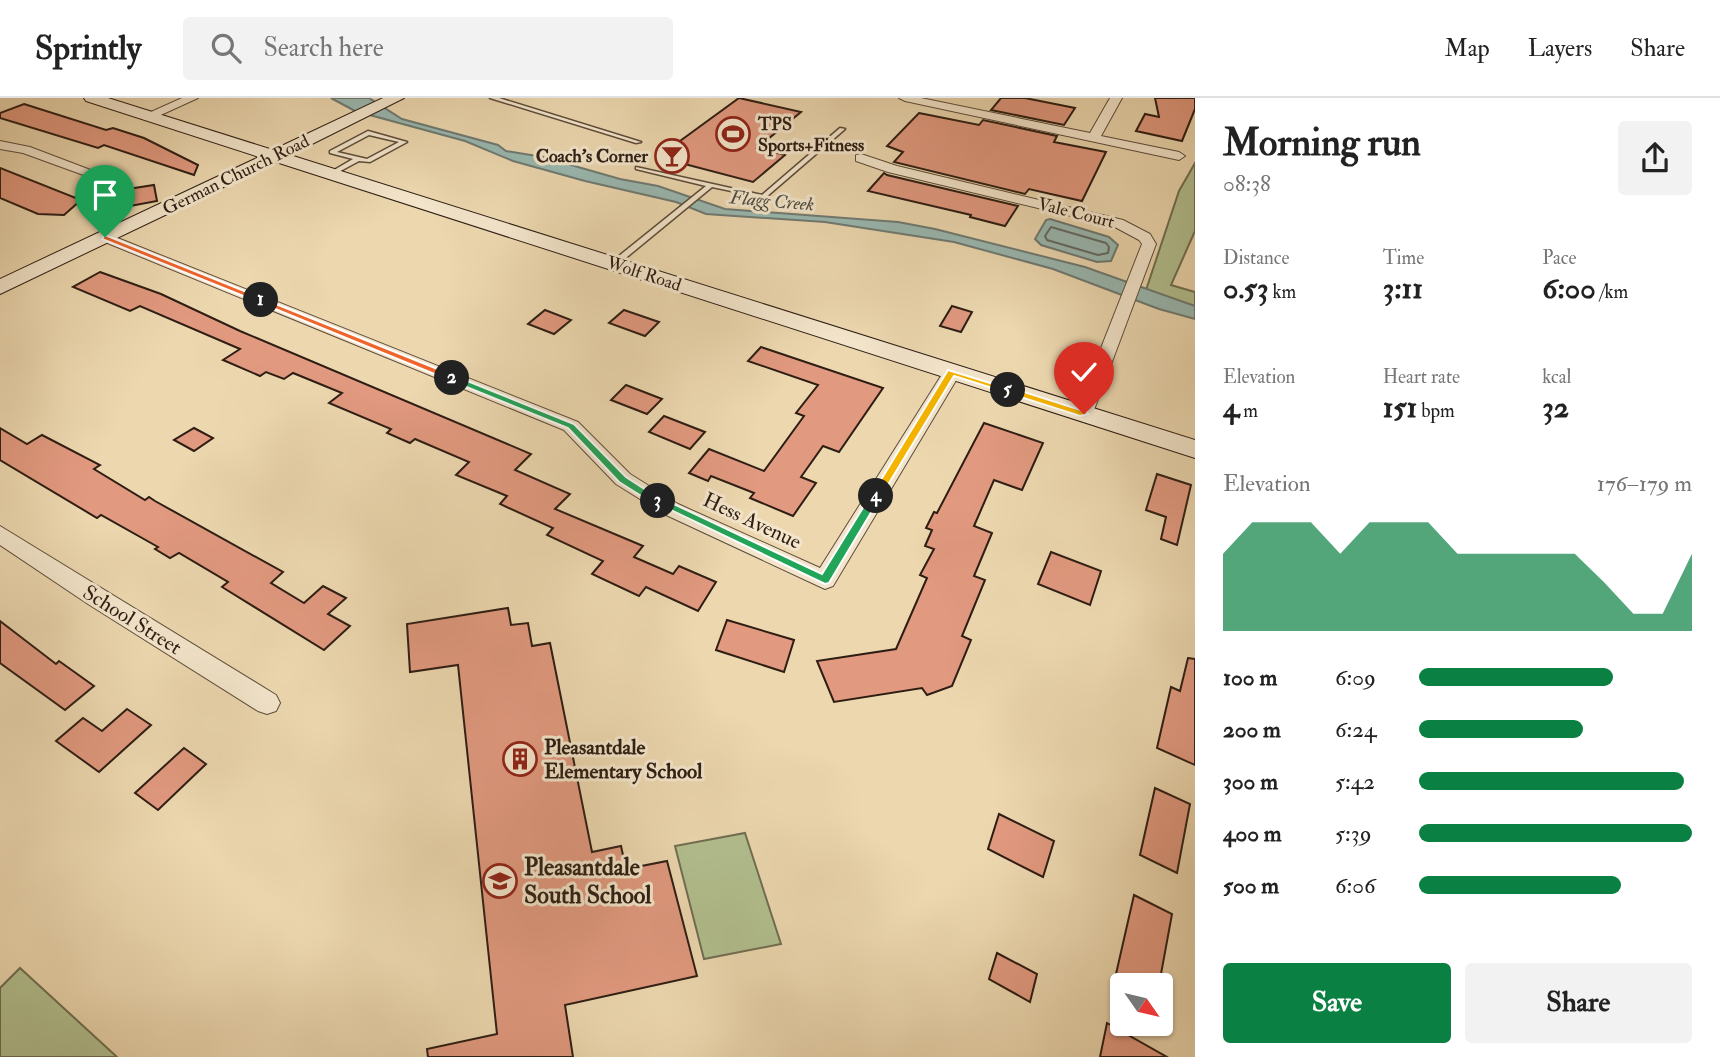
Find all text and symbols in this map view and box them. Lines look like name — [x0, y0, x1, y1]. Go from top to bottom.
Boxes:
search box — [183, 17, 673, 80]
text: Sprintly — [35, 28, 141, 69]
icon: search — [207, 29, 245, 67]
text: Search here — [263, 32, 384, 64]
text: Map — [1445, 33, 1490, 64]
text: Layers — [1528, 33, 1592, 64]
text: Share — [1630, 33, 1685, 64]
place label: TPS Sports+Fitness — [757, 113, 864, 157]
sports icon: TPS Sports+Fitness — [714, 115, 752, 153]
text: Morning run — [1223, 119, 1421, 167]
button: share — [1618, 121, 1692, 195]
street label: German Church Road — [159, 129, 313, 220]
bar icon: Coach's Corner — [653, 137, 691, 175]
place label: Coach's Corner — [536, 145, 648, 168]
pin — [75, 165, 135, 237]
text: 08:38 — [1223, 169, 1271, 198]
icon: arrive — [86, 176, 124, 214]
water label: Flagg Creek — [728, 185, 815, 217]
street label: Vale Court — [1035, 192, 1117, 234]
text: Distance — [1223, 246, 1289, 270]
text: Time — [1383, 246, 1424, 270]
text: Pace — [1542, 246, 1576, 270]
street label: Wolf Road — [603, 251, 684, 297]
text: 0.53 — [1223, 270, 1268, 307]
text: 3:11 — [1383, 270, 1423, 307]
text: 6:00 — [1542, 270, 1596, 307]
text: km — [1268, 280, 1296, 304]
text: /km — [1596, 280, 1628, 304]
pin: 1 — [244, 282, 278, 318]
text: 1 — [257, 287, 264, 311]
pin — [1054, 342, 1114, 414]
icon: check — [1065, 353, 1103, 391]
pin: 2 — [434, 360, 470, 396]
text: 2 — [447, 365, 456, 389]
text: Elevation — [1223, 365, 1295, 389]
text: Heart rate — [1383, 365, 1460, 389]
text: kcal — [1542, 365, 1571, 389]
pin: 5 — [990, 372, 1026, 408]
text: 5 — [1003, 377, 1012, 401]
text: 4 — [1223, 389, 1239, 426]
text: 151 — [1383, 389, 1417, 426]
text: 32 — [1542, 389, 1569, 426]
text: m — [1239, 399, 1258, 423]
text: bpm — [1417, 399, 1455, 423]
text: Elevation — [1223, 469, 1311, 498]
text: 176–179 m — [1597, 469, 1692, 498]
pin: 4 — [858, 478, 894, 514]
text: 4 — [870, 483, 881, 507]
pin: 3 — [640, 484, 676, 518]
street label: Hess Avenue — [699, 486, 806, 556]
text: 3 — [654, 488, 661, 512]
street label: School Street — [77, 579, 187, 661]
text: 100 m — [1223, 663, 1277, 692]
text: 6:09 — [1335, 663, 1376, 692]
text: 200 m — [1223, 715, 1281, 744]
text: 6:24 — [1335, 715, 1376, 744]
place label: Pleasantdale Elementary School — [544, 734, 703, 785]
building icon: Pleasantdale Elementary School — [501, 740, 539, 778]
text: 300 m — [1223, 767, 1278, 796]
text: 5:42 — [1335, 767, 1375, 796]
text: 400 m — [1223, 819, 1282, 848]
text: 5:39 — [1335, 819, 1371, 848]
place label: Pleasantdale South School — [524, 852, 652, 911]
school or university icon: Pleasantdale South School — [481, 862, 519, 900]
text: 500 m — [1223, 871, 1279, 900]
text: 6:06 — [1335, 871, 1376, 900]
button: Save — [1223, 963, 1451, 1043]
button: Share — [1465, 963, 1692, 1043]
north arrow — [1110, 973, 1172, 1036]
map controls — [1110, 973, 1173, 1036]

